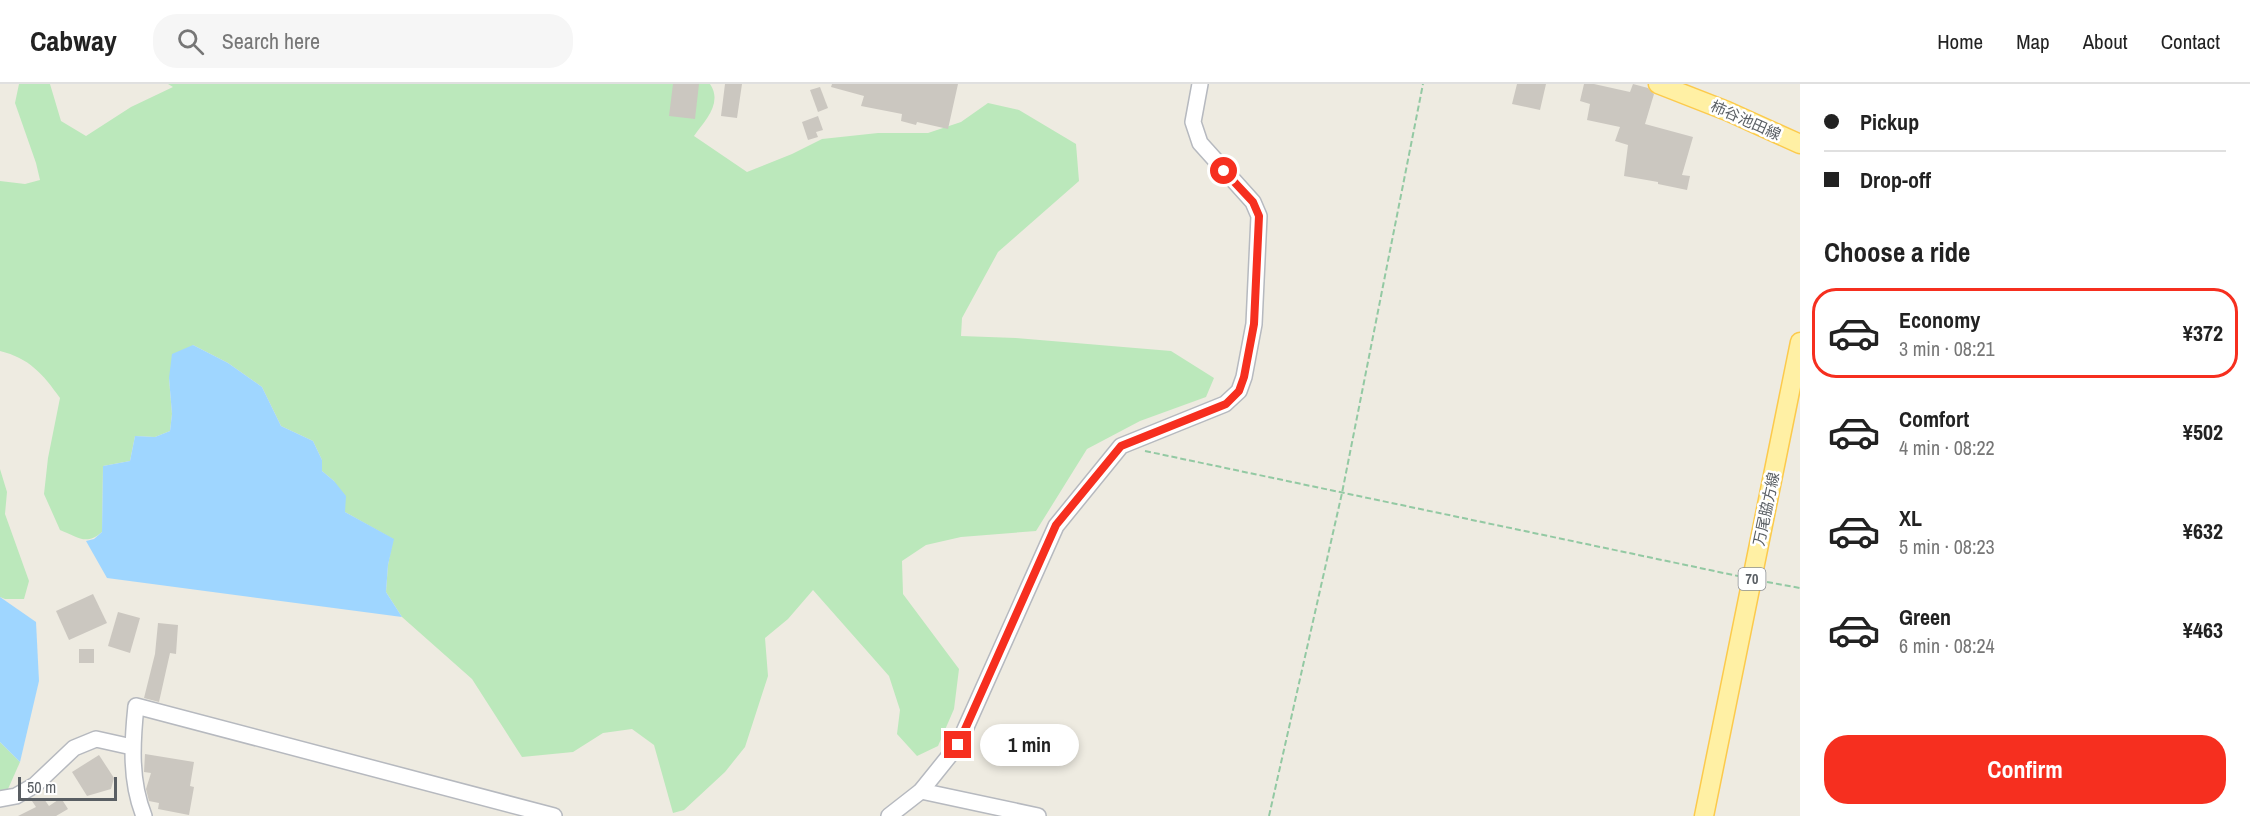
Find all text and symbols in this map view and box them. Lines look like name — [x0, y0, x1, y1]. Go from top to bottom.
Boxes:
search box — [153, 14, 573, 68]
text: Cabway — [30, 22, 117, 60]
icon: search — [174, 25, 207, 58]
text: Search here — [222, 26, 320, 56]
text: Home — [1937, 27, 1983, 56]
text: Map — [2016, 27, 2050, 56]
text: About — [2083, 27, 2128, 56]
text: Contact — [2161, 27, 2220, 56]
street label: 柿谷池田線 — [1707, 95, 1785, 145]
text: Pickup — [1860, 107, 1919, 137]
route start — [1210, 157, 1237, 184]
text: Drop-off — [1860, 165, 1931, 195]
text: Choose a ride — [1824, 234, 1970, 270]
text: Economy — [1899, 305, 1980, 335]
icon: car — [1827, 306, 1881, 360]
text: ¥372 — [2183, 318, 2223, 348]
text: 3 min · 08:21 — [1899, 335, 1995, 362]
text: Comfort — [1899, 404, 1969, 434]
icon: car — [1827, 405, 1881, 459]
text: ¥502 — [2183, 417, 2223, 447]
text: 4 min · 08:22 — [1899, 434, 1995, 461]
street label: 万尾脇方線 — [1748, 470, 1784, 548]
text: XL — [1899, 503, 1922, 533]
icon: car — [1827, 504, 1881, 558]
text: ¥632 — [2183, 516, 2223, 546]
text: 5 min · 08:23 — [1899, 533, 1995, 560]
road number: 70 — [1738, 568, 1766, 590]
text: Green — [1899, 602, 1951, 632]
icon: car — [1827, 603, 1881, 657]
text: ¥463 — [2183, 615, 2223, 645]
text: 6 min · 08:24 — [1899, 632, 1995, 659]
callout: 1 min — [979, 724, 1078, 766]
route end — [944, 731, 971, 758]
text: 1 min — [1008, 731, 1051, 758]
button: Confirm — [1824, 735, 2226, 804]
scale bar — [18, 774, 117, 802]
text: 50 m — [27, 776, 56, 798]

